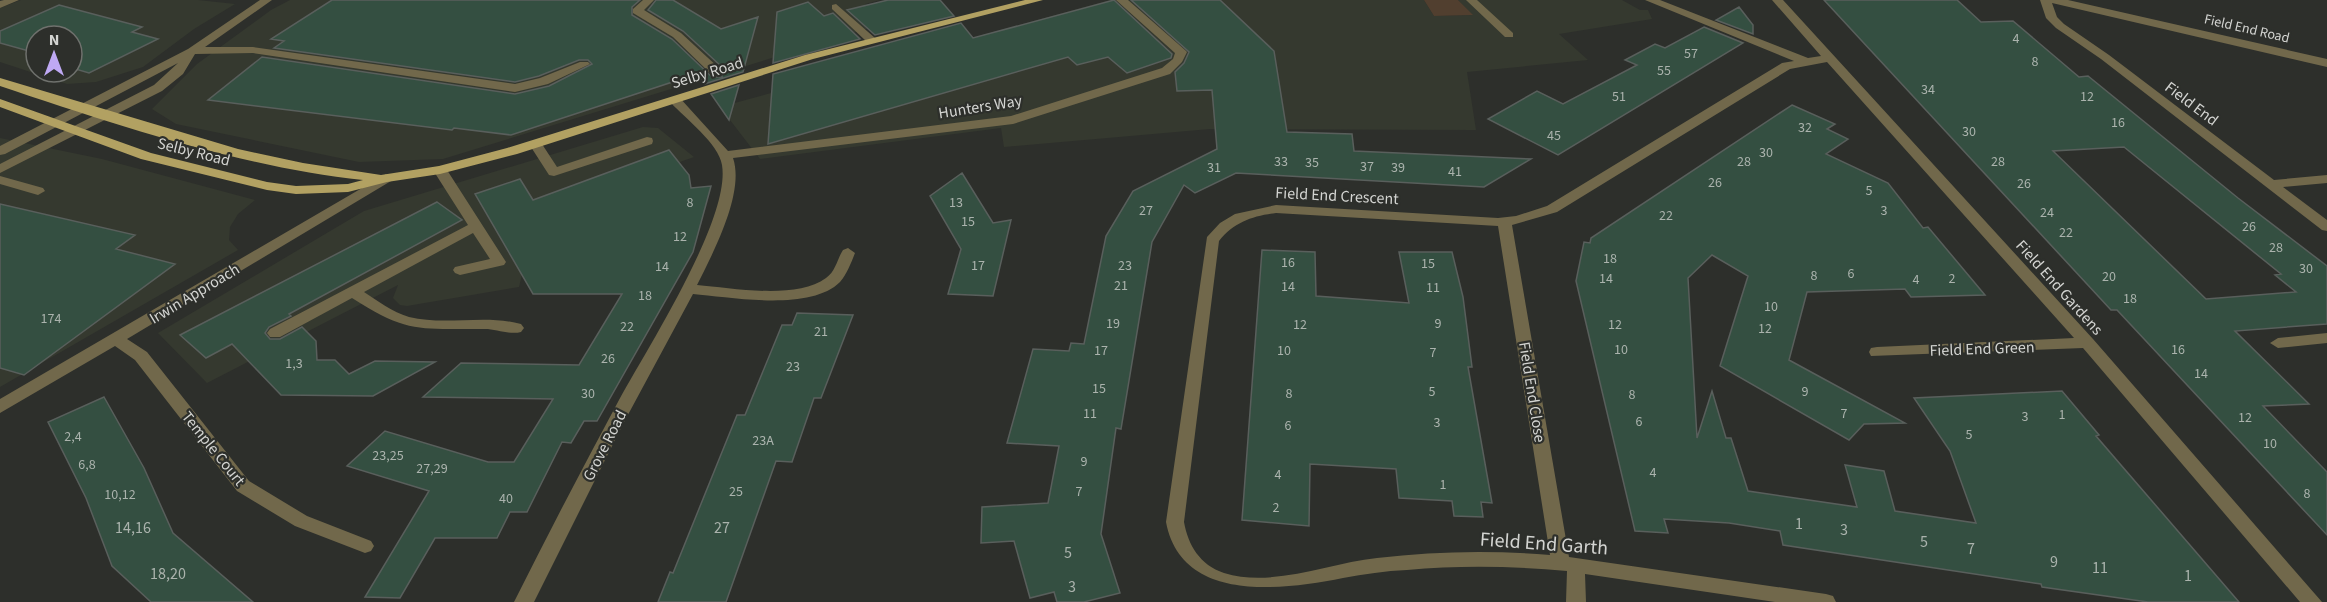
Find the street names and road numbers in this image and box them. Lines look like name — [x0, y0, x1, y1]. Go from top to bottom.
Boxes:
street label: Field End Road — [2202, 9, 2291, 49]
street label: Selby Road — [669, 52, 746, 94]
street label: Field End — [2160, 76, 2223, 131]
street label: Hunters Way — [937, 89, 1024, 124]
street label: Selby Road — [155, 132, 233, 172]
street label: Field End Crescent — [1275, 182, 1400, 210]
street label: Field End Gardens — [2011, 235, 2108, 340]
street label: Irwin Approach — [145, 258, 244, 330]
street label: Field End Green — [1929, 336, 2035, 362]
street label: Field End Close — [1513, 340, 1551, 444]
street label: Grove Road — [578, 406, 632, 485]
street label: Temple Court — [176, 407, 251, 491]
street label: Field End Garth — [1479, 526, 1609, 562]

